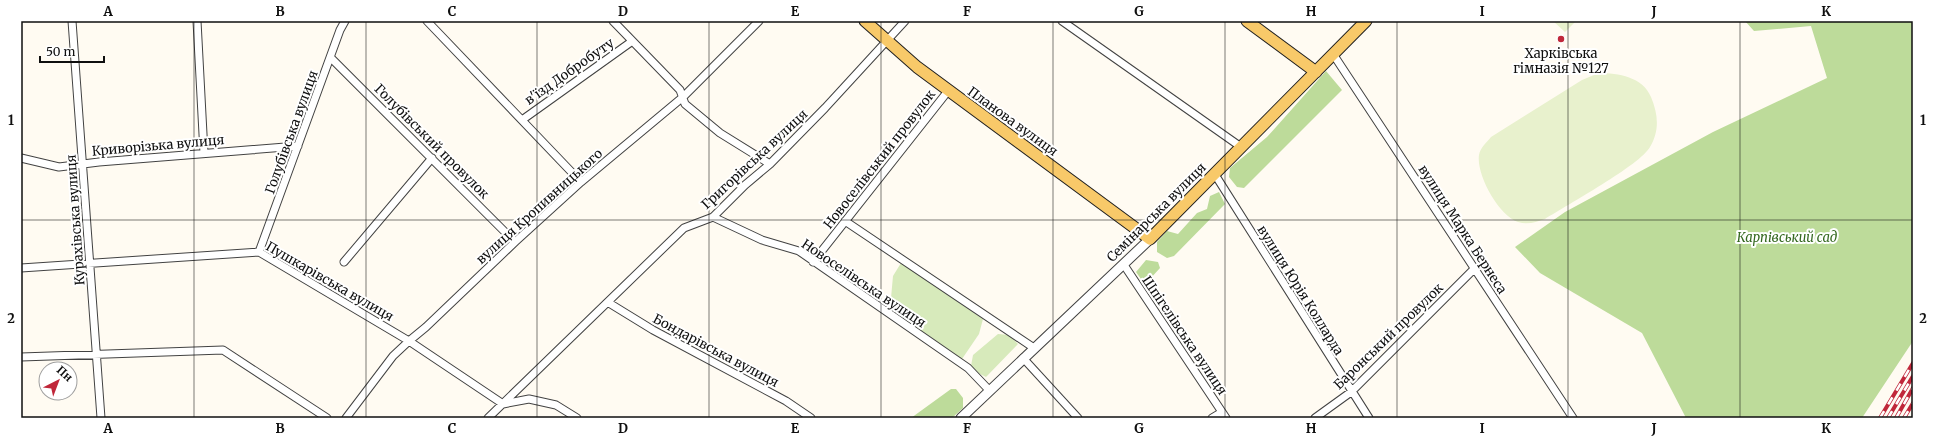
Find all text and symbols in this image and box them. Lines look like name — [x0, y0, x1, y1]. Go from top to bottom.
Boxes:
text: A — [102, 3, 113, 20]
text: B — [275, 3, 285, 20]
text: C — [448, 3, 457, 20]
text: D — [618, 3, 628, 20]
text: E — [791, 3, 800, 20]
text: F — [963, 3, 971, 20]
text: G — [1134, 3, 1144, 20]
text: H — [1306, 3, 1317, 20]
text: I — [1479, 3, 1485, 20]
text: J — [1650, 3, 1657, 20]
text: K — [1821, 3, 1831, 20]
street label: в'їзд Добробуту — [521, 34, 618, 109]
marker: Харківська гімназія №127 — [1556, 34, 1566, 44]
scale bar — [40, 38, 104, 64]
text: 50 m — [46, 44, 75, 59]
place label: Харківська гімназія №127 — [1513, 45, 1609, 77]
street label: Голубівська вулиця — [261, 68, 322, 196]
street label: Голубівський провулок — [371, 80, 493, 203]
street label: Планова вулиця — [964, 83, 1061, 160]
street label: Новоселівський провулок — [820, 86, 940, 232]
street label: Григорівська вулиця — [698, 106, 811, 213]
text: 1 — [8, 112, 14, 129]
text: 1 — [1920, 112, 1926, 129]
street label: Криворізька вулиця — [91, 131, 225, 160]
street label: вулиця Кропивницького — [473, 145, 606, 268]
street label: Курахівська вулиця — [62, 154, 89, 286]
street label: Семінарська вулиця — [1103, 159, 1210, 266]
street label: вулиця Марка Бернеса — [1415, 162, 1511, 297]
street label: вулиця Юрія Колларда — [1254, 222, 1348, 358]
park label: Карпівський сад — [1737, 229, 1838, 246]
street label: Новоселівська вулиця — [798, 235, 929, 332]
street label: Пушкарівська вулиця — [263, 238, 397, 325]
street label: Шпігелівська вулиця — [1138, 272, 1231, 398]
street label: Баронський провулок — [1330, 279, 1447, 393]
text: 2 — [7, 310, 15, 327]
street label: Бондарівська вулиця — [650, 310, 782, 391]
text: 2 — [1919, 310, 1927, 327]
north arrow — [38, 361, 78, 401]
text: Пн — [54, 363, 76, 384]
text: A — [102, 420, 113, 437]
text: B — [275, 420, 285, 437]
text: C — [448, 420, 457, 437]
text: D — [618, 420, 628, 437]
text: E — [791, 420, 800, 437]
text: F — [963, 420, 971, 437]
text: G — [1134, 420, 1144, 437]
text: H — [1306, 420, 1317, 437]
text: I — [1479, 420, 1485, 437]
text: J — [1650, 420, 1657, 437]
text: K — [1821, 420, 1831, 437]

